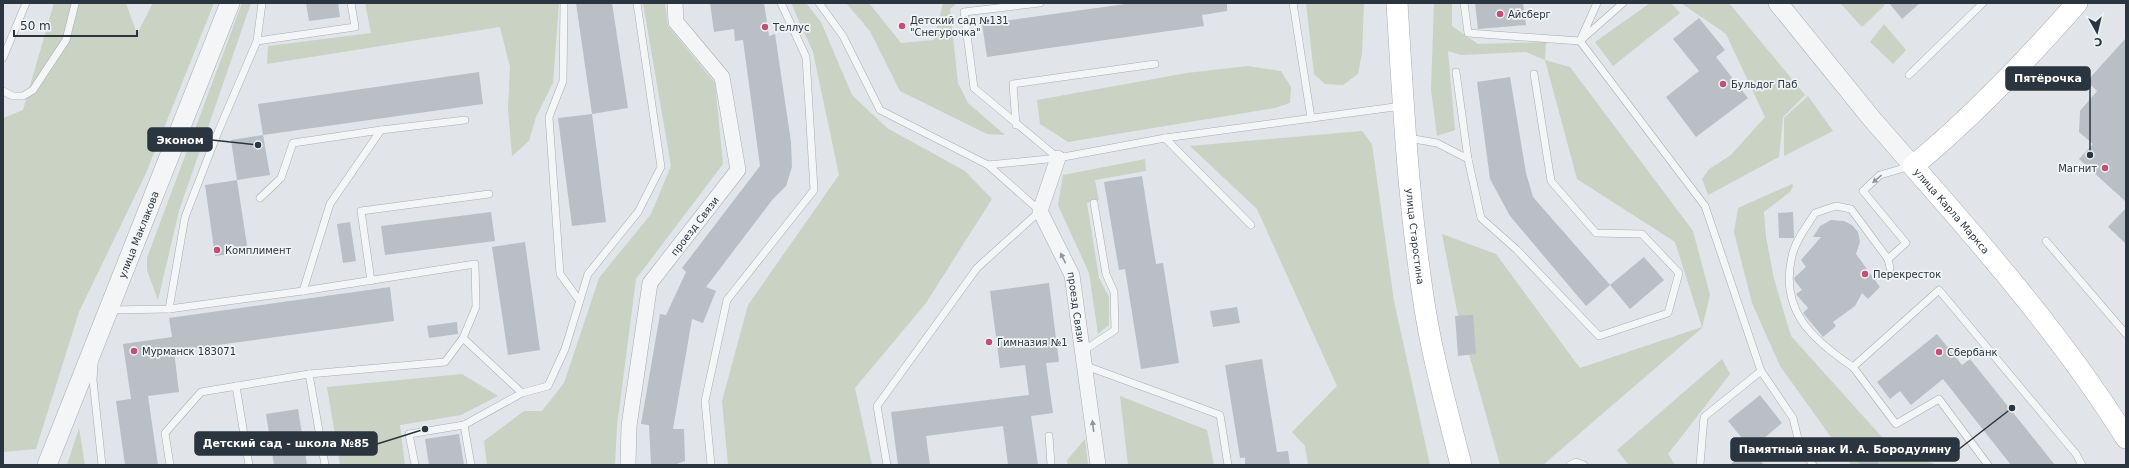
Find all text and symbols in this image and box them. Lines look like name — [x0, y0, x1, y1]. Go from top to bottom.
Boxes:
marker: Айсберг — [1495, 9, 1505, 19]
place label: Айсберг — [1508, 9, 1551, 20]
scale bar — [14, 12, 137, 38]
north arrow — [2077, 12, 2117, 52]
place label: Детский сад №131 "Снегурочка" — [910, 15, 1009, 38]
text: 50 m — [20, 19, 51, 33]
marker: Детский сад №131 "Снегурочка" — [897, 21, 907, 31]
marker: Теллус — [760, 22, 770, 32]
place label: Теллус — [772, 22, 809, 33]
text: С — [2093, 34, 2103, 48]
callout: Пятёрочка — [2006, 67, 2090, 90]
text: Пятёрочка — [2014, 72, 2082, 85]
marker: Бульдог Паб — [1718, 79, 1728, 89]
place label: Бульдог Паб — [1731, 79, 1797, 90]
callout: Эконом — [148, 128, 212, 151]
text: Эконом — [156, 134, 204, 147]
place label: Магнит — [2058, 163, 2097, 174]
marker: Магнит — [2100, 163, 2110, 173]
street label: улица Карла Маркса — [1912, 166, 1992, 256]
one-way arrow — [1872, 174, 1882, 183]
street label: улица Старостина — [1404, 188, 1427, 285]
street label: улица Маклакова — [116, 189, 160, 279]
street label: проезд Связи — [668, 194, 721, 257]
marker: Комплимент — [212, 245, 222, 255]
place label: Комплимент — [225, 245, 291, 256]
one-way arrow — [1060, 252, 1066, 264]
marker: Перекресток — [1860, 269, 1870, 279]
place label: Перекресток — [1873, 269, 1941, 280]
street label: проезд Связи — [1066, 271, 1087, 343]
marker: Гимназия №1 — [984, 337, 994, 347]
place label: Гимназия №1 — [997, 337, 1068, 348]
marker: Мурманск 183071 — [129, 346, 139, 356]
place label: Мурманск 183071 — [142, 346, 236, 357]
marker: Сбербанк — [1934, 347, 1944, 357]
place label: Сбербанк — [1947, 347, 1998, 358]
one-way arrow — [1090, 420, 1097, 432]
callout: Детский сад - школа №85 — [195, 432, 377, 455]
text: Детский сад - школа №85 — [203, 437, 369, 450]
callout: Памятный знак И. А. Бородулину — [1731, 438, 1959, 461]
text: Памятный знак И. А. Бородулину — [1739, 443, 1951, 456]

